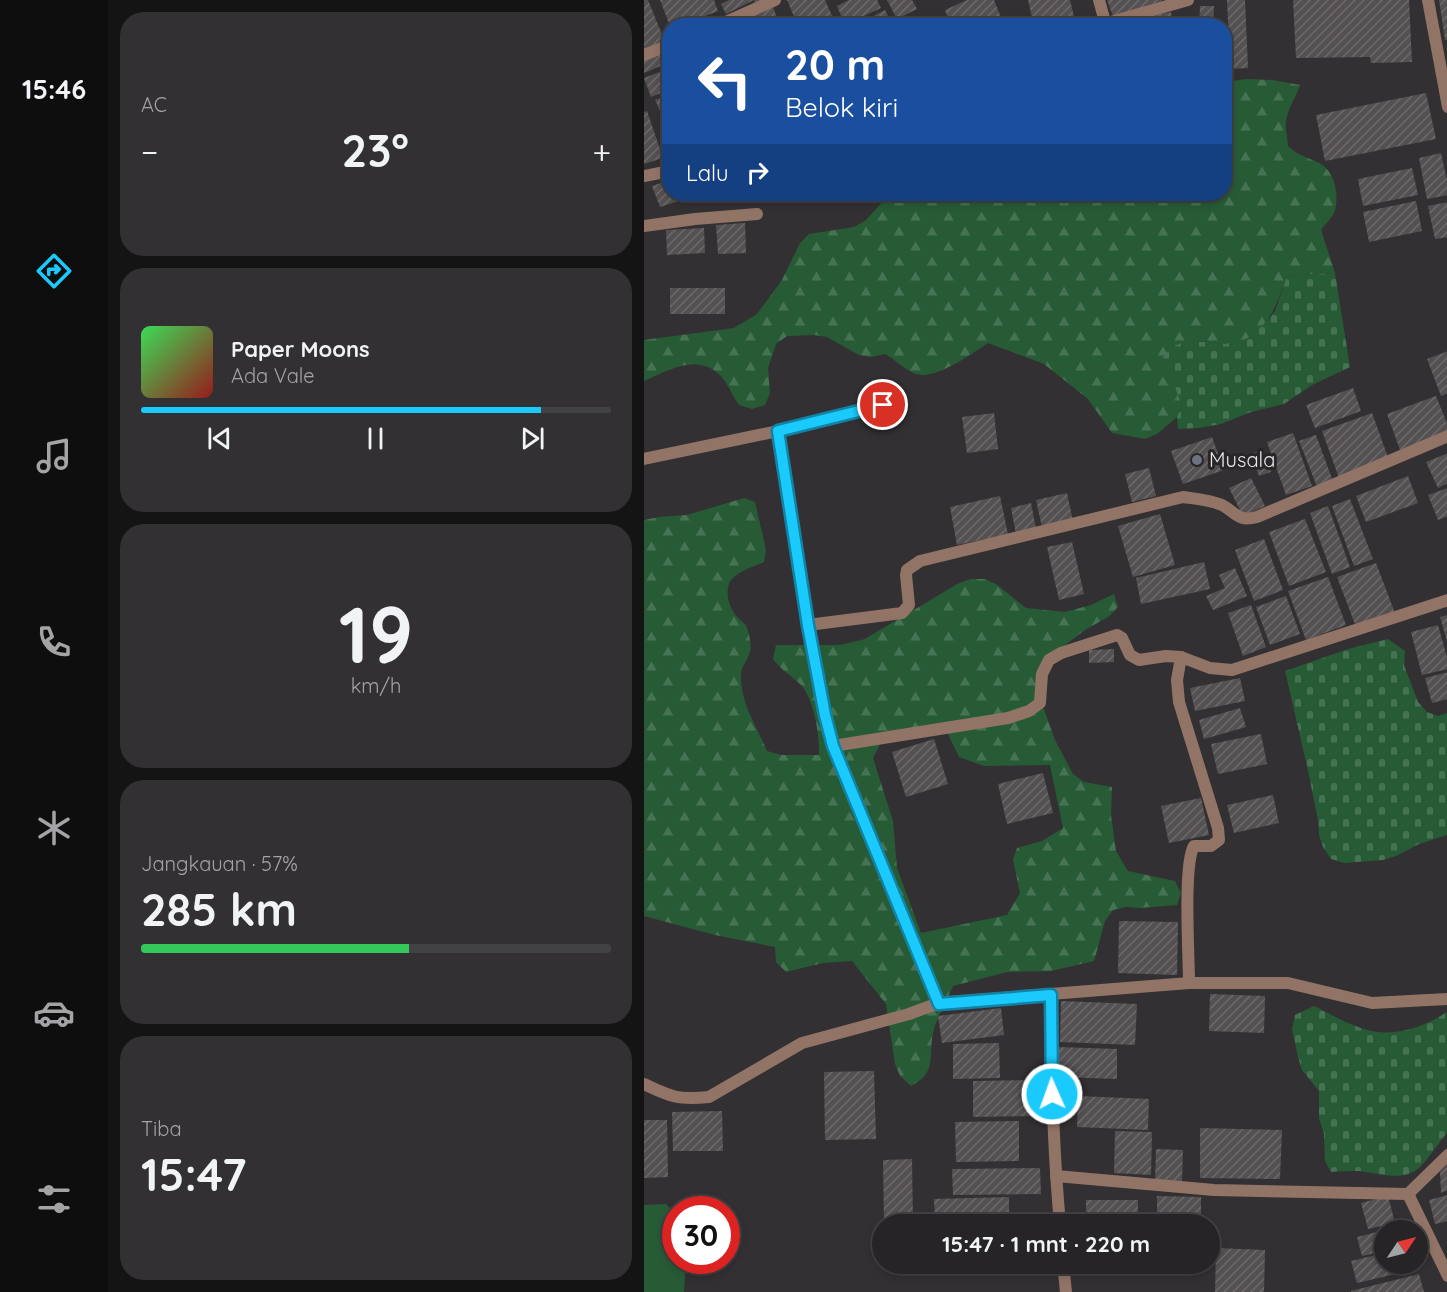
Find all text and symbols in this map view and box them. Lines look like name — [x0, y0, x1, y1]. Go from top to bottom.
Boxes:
text: 20 m — [785, 38, 885, 91]
icon: left — [686, 42, 764, 120]
text: 15:46 — [22, 72, 86, 106]
text: Belok kiri — [785, 90, 898, 124]
text: AC — [141, 92, 167, 117]
text: 23° — [342, 122, 409, 178]
text: − — [141, 131, 158, 172]
text: + — [592, 131, 611, 172]
icon: right — [741, 156, 774, 189]
text: Lalu — [686, 159, 729, 187]
icon: directions — [33, 250, 75, 292]
text: Paper Moons — [231, 335, 370, 363]
text: Ada Vale — [231, 363, 315, 388]
pin — [857, 379, 908, 430]
icon: arrive — [866, 388, 899, 421]
icon: previous — [203, 422, 236, 455]
icon: pause — [359, 422, 392, 455]
icon: next — [516, 422, 549, 455]
icon: music — [33, 435, 75, 477]
place label: Musala — [1209, 447, 1275, 472]
marker: Musala — [1190, 453, 1204, 467]
text: 19 — [339, 585, 413, 683]
icon: phone — [33, 621, 75, 663]
text: km/h — [351, 673, 401, 698]
icon: climate — [33, 807, 75, 849]
text: Jangkauan · 57% — [141, 851, 298, 876]
text: 285 km — [141, 881, 297, 937]
icon: car — [33, 992, 75, 1034]
position arrow — [1020, 1062, 1084, 1126]
text: Tiba — [141, 1116, 182, 1141]
text: 15:47 — [141, 1146, 247, 1202]
icon: filters — [33, 1178, 75, 1220]
speed limit sign: 30 — [662, 1196, 740, 1274]
north arrow — [1374, 1220, 1428, 1274]
map controls — [1374, 1220, 1428, 1274]
text: 15:47 · 1 mnt · 220 m — [942, 1230, 1150, 1258]

